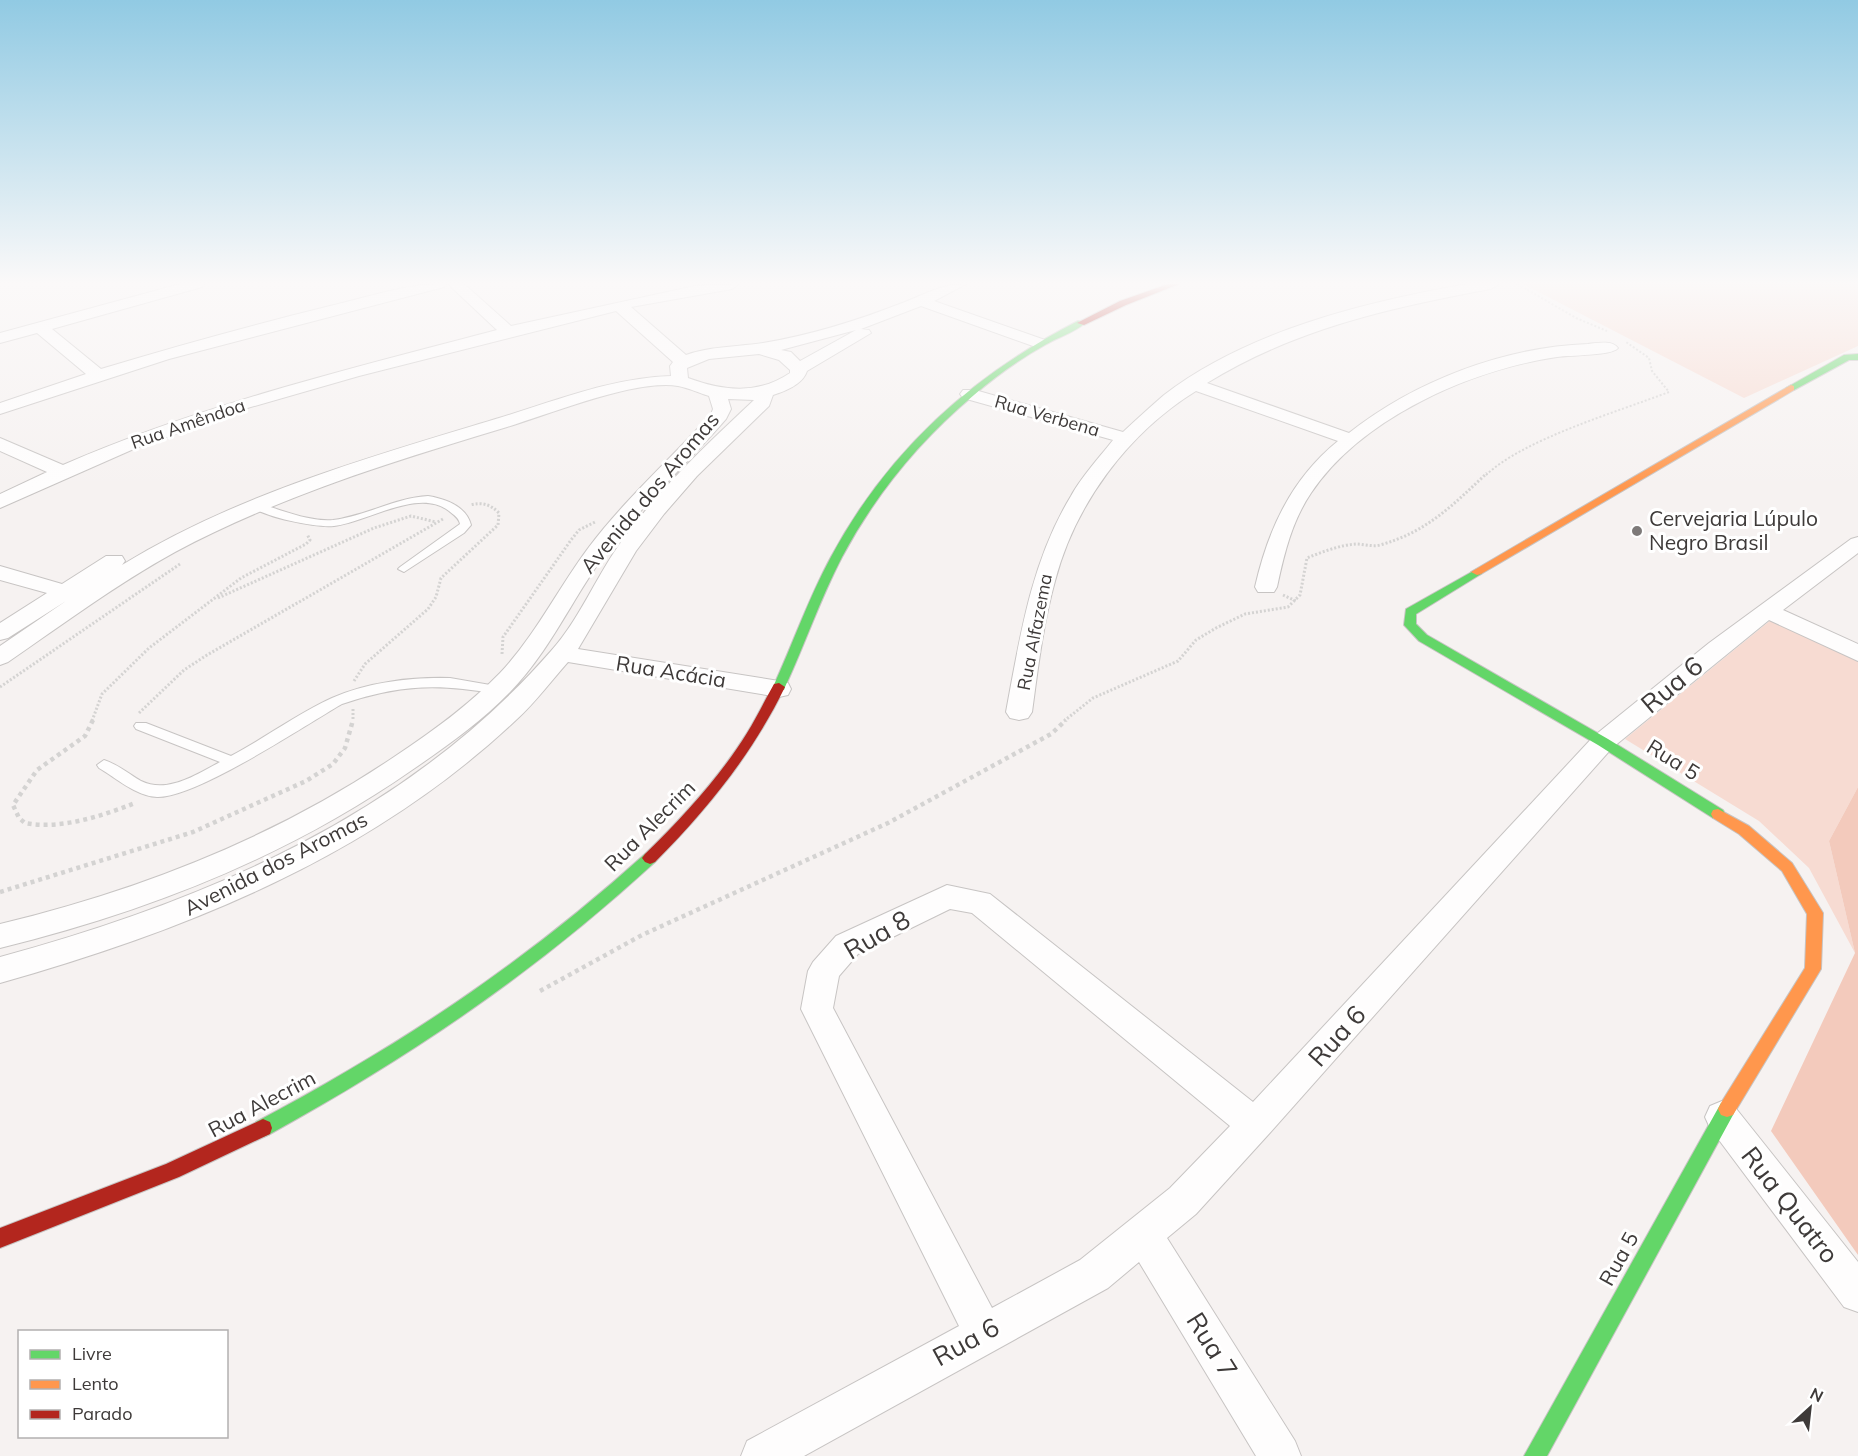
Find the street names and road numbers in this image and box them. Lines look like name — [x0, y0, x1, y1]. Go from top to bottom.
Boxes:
street label: Rua Verbena — [992, 390, 1102, 441]
street label: Rua Amêndoa — [128, 393, 248, 454]
street label: Avenida dos Aromas — [574, 407, 724, 578]
street label: Rua Alfazema — [1012, 572, 1057, 692]
street label: Rua Acácia — [614, 649, 728, 693]
street label: Rua 6 — [1634, 649, 1709, 720]
street label: Rua 5 — [1642, 733, 1705, 785]
street label: Rua Alecrim — [598, 774, 700, 876]
street label: Avenida dos Aromas — [180, 806, 372, 921]
street label: Rua 8 — [838, 903, 916, 967]
street label: Rua 6 — [1301, 998, 1373, 1073]
street label: Rua Alecrim — [203, 1064, 320, 1142]
street label: Rua Quatro — [1735, 1140, 1846, 1270]
street label: Rua 5 — [1593, 1227, 1643, 1290]
street label: Rua 7 — [1180, 1306, 1245, 1384]
street label: Rua 6 — [927, 1310, 1005, 1373]

